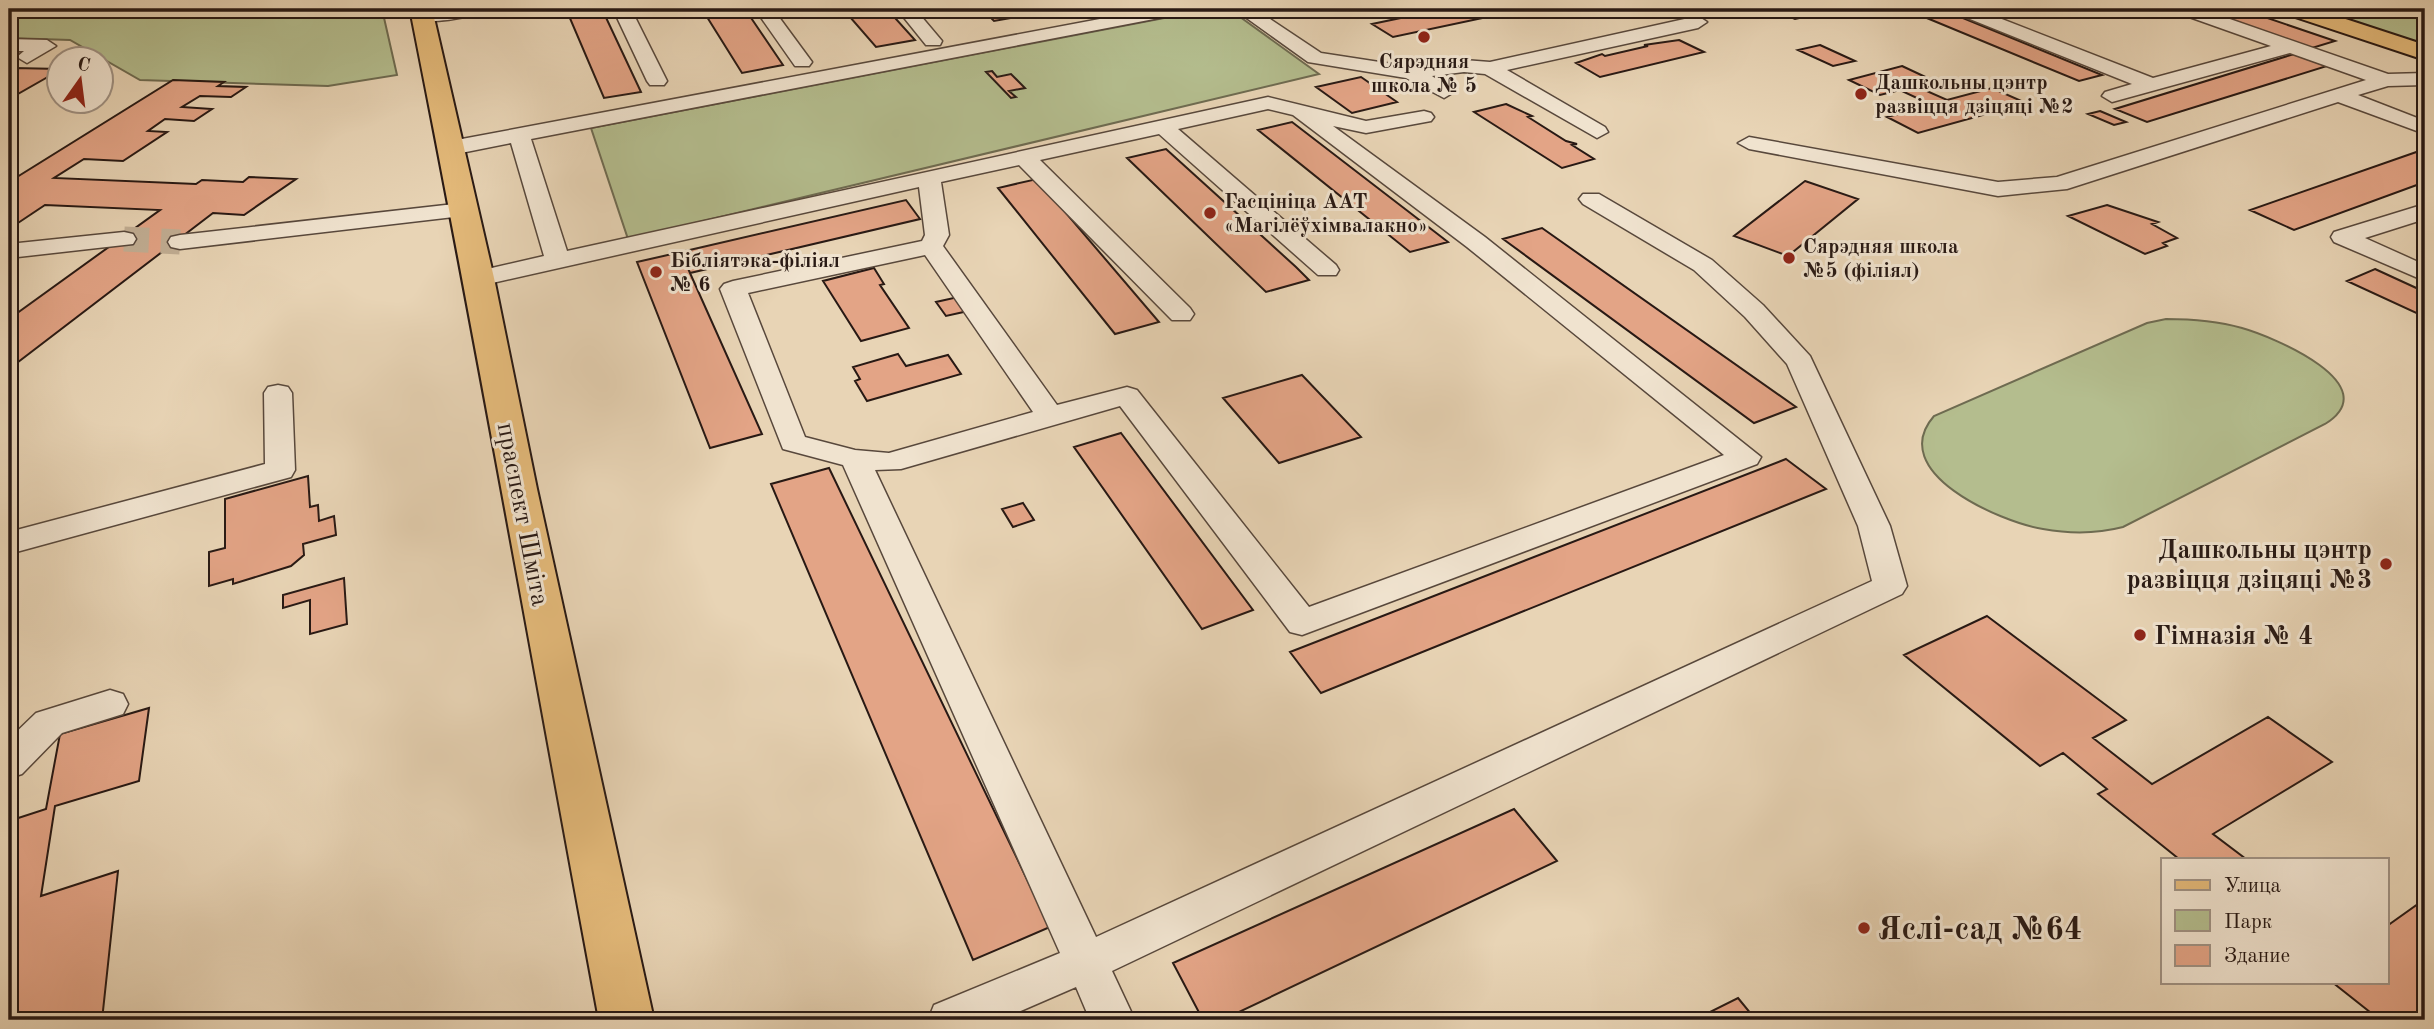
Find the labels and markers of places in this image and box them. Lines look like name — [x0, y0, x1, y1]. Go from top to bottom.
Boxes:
marker: Сярэдняя школа № 5 — [1416, 29, 1432, 45]
place label: Сярэдняя школа № 5 — [1371, 52, 1477, 97]
place label: Дашкольны цэнтр развіцця дзіцяці №2 — [1875, 73, 2073, 118]
marker: Дашкольны цэнтр развіцця дзіцяці №2 — [1853, 86, 1869, 102]
place label: Гасцініца ААТ «Магілёўхімвалакно» — [1224, 192, 1428, 237]
marker: Гасцініца ААТ «Магілёўхімвалакно» — [1202, 205, 1218, 221]
place label: Сярэдняя школа №5 (філіял) — [1803, 237, 1959, 282]
marker: Сярэдняя школа №5 (філіял) — [1781, 250, 1797, 266]
place label: Бібліятэка-філіял № 6 — [670, 251, 840, 296]
marker: Бібліятэка-філіял № 6 — [648, 264, 664, 280]
place label: Дашкольны цэнтр развіцця дзіцяці №3 — [2126, 538, 2372, 594]
marker: Дашкольны цэнтр развіцця дзіцяці №3 — [2378, 556, 2394, 572]
place label: Гімназія № 4 — [2154, 624, 2313, 650]
marker: Гімназія № 4 — [2132, 627, 2148, 643]
place label: Яслі-сад №64 — [1878, 915, 2082, 947]
marker: Яслі-сад №64 — [1856, 920, 1872, 936]

